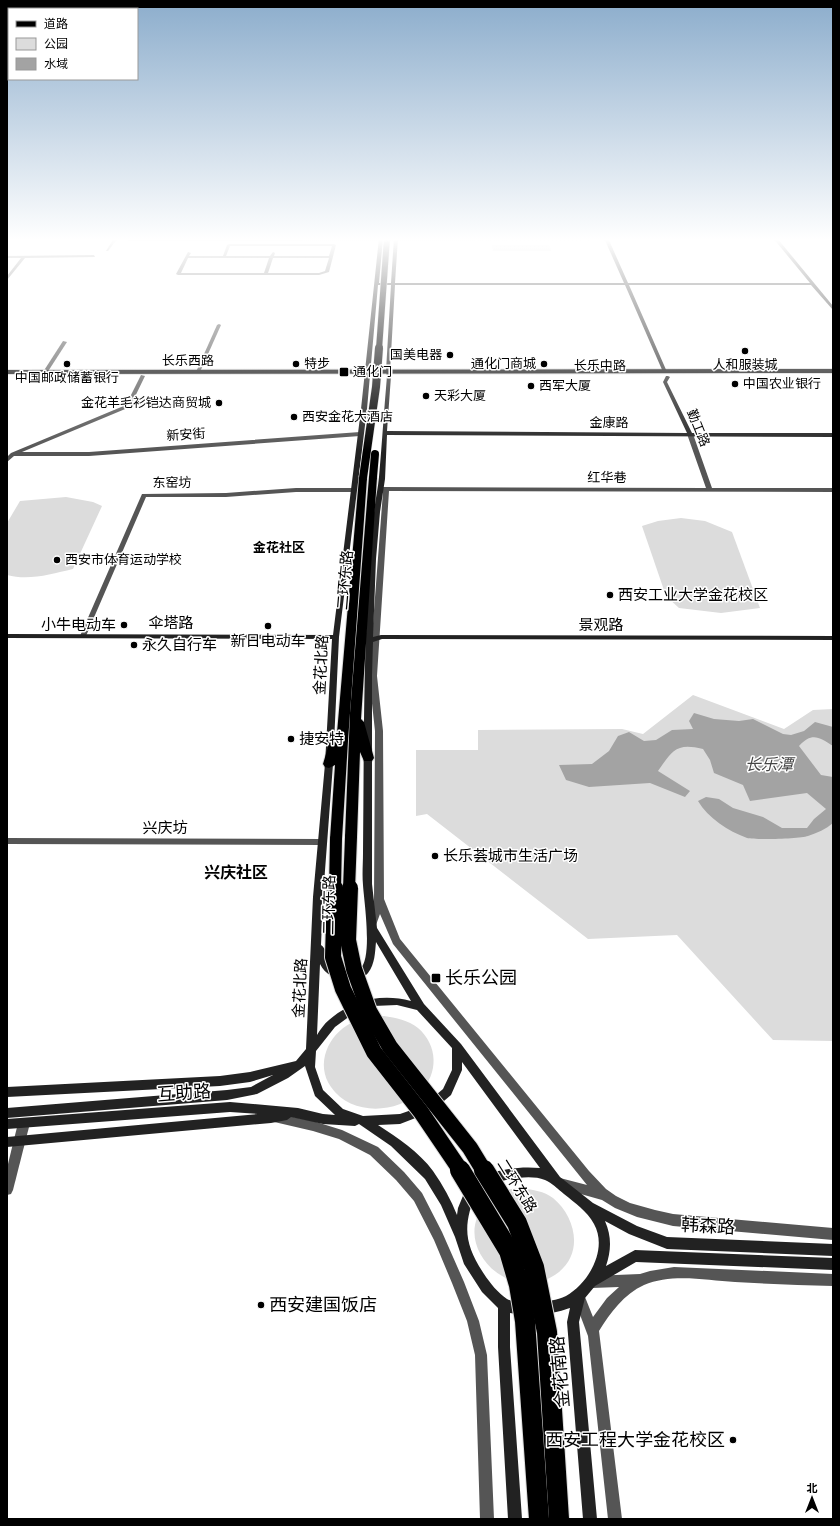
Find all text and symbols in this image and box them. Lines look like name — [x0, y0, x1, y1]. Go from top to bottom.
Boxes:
legend — [8, 8, 138, 80]
text: 道路 — [44, 17, 68, 32]
text: 公园 — [44, 37, 68, 52]
text: 水域 — [44, 57, 68, 72]
marker: 人和服装城 — [740, 346, 750, 356]
place label: 国美电器 — [390, 347, 442, 363]
marker: 国美电器 — [445, 350, 455, 360]
street label: 长乐西路 — [162, 353, 214, 369]
place label: 特步 — [304, 356, 330, 372]
place label: 通化门商城 — [471, 356, 536, 372]
place label: 人和服装城 — [712, 357, 778, 373]
street label: 长乐中路 — [574, 358, 626, 374]
marker: 中国邮政储蓄银行 — [62, 359, 72, 369]
marker: 特步 — [291, 359, 301, 369]
marker: 通化门商城 — [539, 359, 549, 369]
place label: 通化门 — [353, 364, 392, 380]
marker: 通化门 — [338, 366, 350, 378]
place label: 中国邮政储蓄银行 — [15, 370, 119, 386]
place label: 中国农业银行 — [743, 376, 821, 392]
place label: 西军大厦 — [539, 378, 591, 394]
marker: 中国农业银行 — [730, 379, 740, 389]
marker: 西军大厦 — [526, 381, 536, 391]
place label: 天彩大厦 — [434, 388, 486, 404]
marker: 天彩大厦 — [421, 391, 431, 401]
place label: 金花羊毛衫铠达商贸城 — [81, 395, 211, 411]
marker: 金花羊毛衫铠达商贸城 — [214, 398, 224, 408]
street label: 勤工路 — [683, 407, 713, 449]
place label: 西安金花大酒店 — [302, 409, 393, 425]
marker: 西安金花大酒店 — [289, 412, 299, 422]
street label: 金康路 — [589, 415, 629, 431]
street label: 新安街 — [166, 426, 206, 444]
street label: 红华巷 — [587, 470, 627, 486]
street label: 东窑坊 — [152, 475, 192, 491]
district label: 金花社区 — [253, 540, 305, 556]
street label: 二环东路 — [333, 549, 357, 611]
place label: 西安市体育运动学校 — [65, 552, 182, 568]
marker: 西安市体育运动学校 — [52, 555, 62, 565]
place label: 西安工业大学金花校区 — [618, 586, 768, 604]
marker: 西安工业大学金花校区 — [605, 590, 615, 600]
street label: 伞塔路 — [148, 614, 194, 632]
place label: 小牛电动车 — [41, 616, 116, 634]
street label: 景观路 — [578, 616, 624, 634]
marker: 小牛电动车 — [119, 620, 129, 630]
marker: 新日电动车 — [263, 621, 273, 631]
place label: 新日电动车 — [230, 632, 306, 650]
street label: 金花北路 — [310, 635, 332, 695]
place label: 永久自行车 — [142, 636, 217, 654]
marker: 永久自行车 — [129, 640, 139, 650]
place label: 捷安特 — [299, 730, 344, 748]
marker: 捷安特 — [286, 734, 296, 744]
water label: 长乐潭 — [745, 755, 796, 775]
street label: 兴庆坊 — [142, 819, 188, 837]
place label: 长乐荟城市生活广场 — [443, 847, 578, 865]
marker: 长乐荟城市生活广场 — [430, 851, 440, 861]
district label: 兴庆社区 — [204, 863, 268, 883]
street label: 二环东路 — [319, 875, 339, 935]
street label: 金花北路 — [289, 958, 311, 1018]
place label: 长乐公园 — [445, 967, 517, 989]
marker: 长乐公园 — [430, 972, 442, 984]
street label: 互助路 — [156, 1080, 212, 1106]
street label: 二环东路 — [493, 1156, 541, 1216]
street label: 韩森路 — [680, 1214, 736, 1238]
place label: 西安建国饭店 — [269, 1294, 377, 1316]
marker: 西安建国饭店 — [256, 1300, 266, 1310]
street label: 金花南路 — [546, 1335, 574, 1409]
place label: 西安工程大学金花校区 — [545, 1429, 725, 1451]
marker: 西安工程大学金花校区 — [728, 1435, 738, 1445]
north arrow — [792, 1478, 832, 1518]
text: 北 — [807, 1482, 818, 1495]

